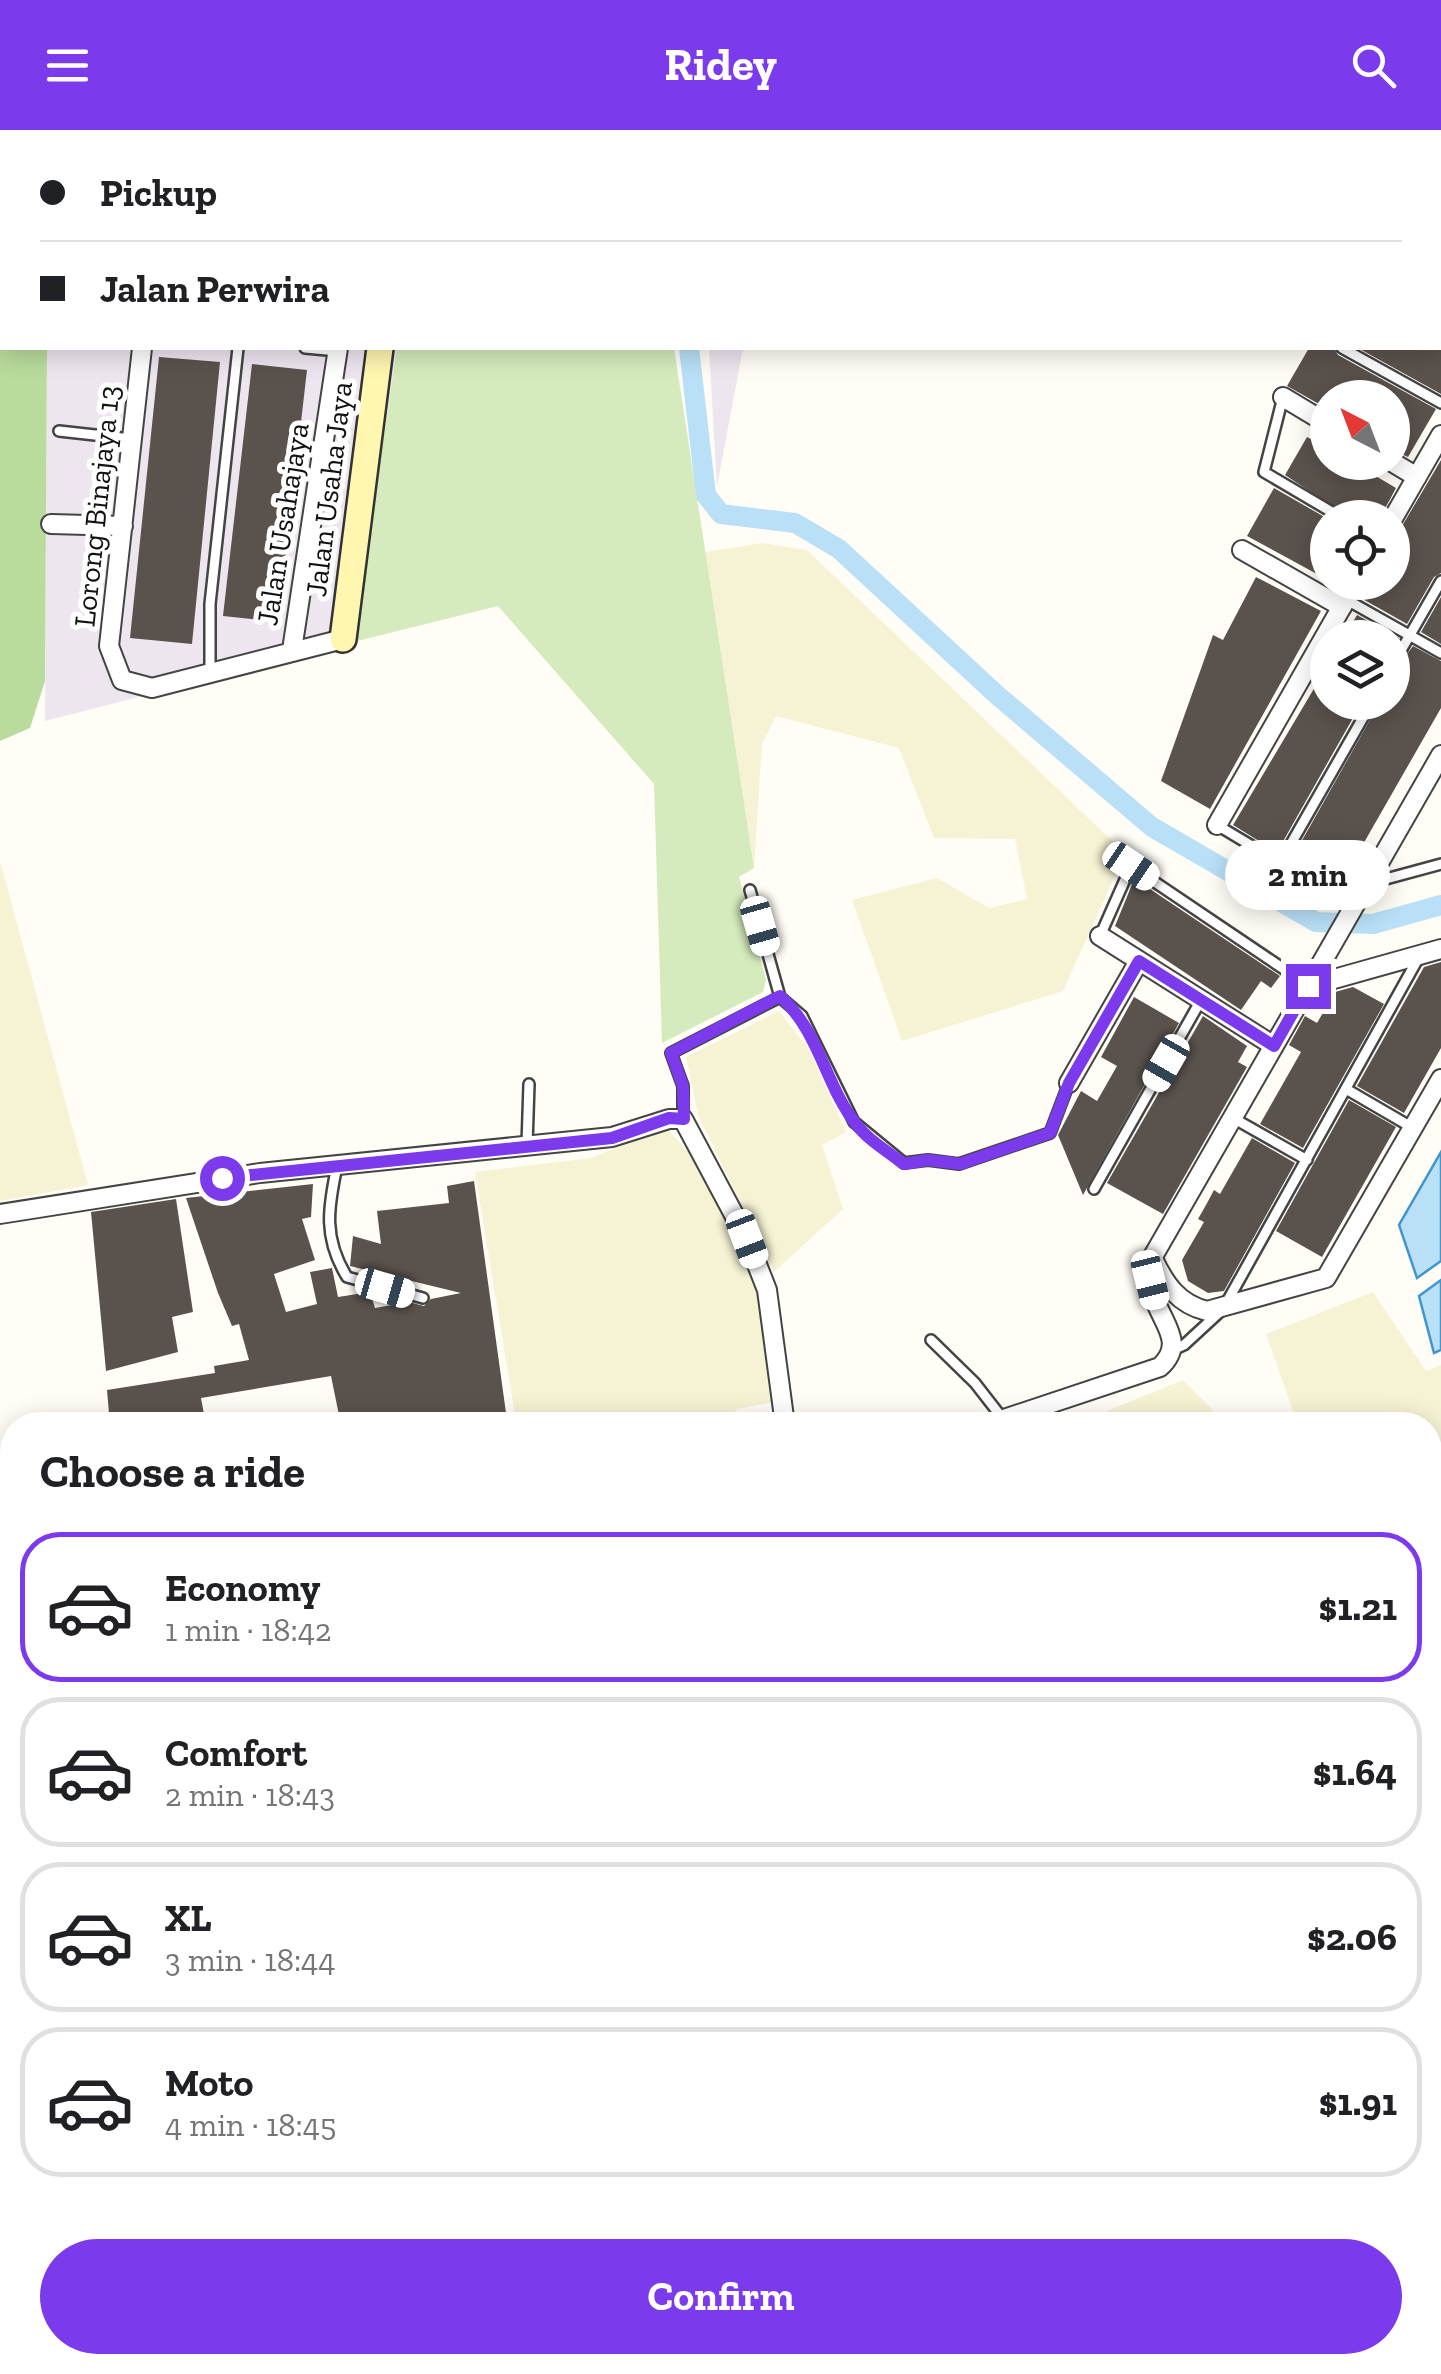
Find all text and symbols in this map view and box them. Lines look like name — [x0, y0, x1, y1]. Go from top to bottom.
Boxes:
icon: menu — [40, 38, 95, 93]
text: Ridey — [664, 38, 777, 92]
icon: search — [1346, 38, 1401, 93]
text: Pickup — [100, 170, 217, 216]
text: Jalan Perwira — [100, 266, 330, 312]
street label: Jalan Usaha Jaya — [298, 380, 360, 598]
north arrow — [1310, 380, 1410, 480]
map controls — [1310, 380, 1410, 720]
street label: Lorong Binajaya 13 — [66, 383, 128, 629]
street label: Jalan Usahajaya — [249, 420, 317, 628]
button: locate — [1310, 500, 1410, 600]
button: layers — [1310, 620, 1410, 720]
car — [1098, 837, 1164, 895]
callout: 2 min — [1226, 841, 1390, 911]
text: 2 min — [1268, 856, 1347, 894]
car — [737, 893, 783, 959]
route end — [1286, 964, 1331, 1009]
car — [1138, 1030, 1194, 1096]
route start — [200, 1156, 245, 1201]
car — [722, 1206, 772, 1272]
car — [1128, 1247, 1172, 1313]
car — [352, 1265, 418, 1311]
text: Choose a ride — [40, 1445, 305, 1499]
icon: car — [45, 1562, 135, 1652]
text: Economy — [165, 1565, 320, 1611]
text: $1.21 — [1319, 1584, 1397, 1630]
text: 1 min · 18:42 — [165, 1611, 331, 1649]
icon: car — [45, 1727, 135, 1817]
text: Comfort — [165, 1730, 307, 1776]
text: $1.64 — [1313, 1749, 1397, 1795]
text: 2 min · 18:43 — [165, 1776, 335, 1814]
icon: car — [45, 1892, 135, 1982]
text: XL — [165, 1895, 212, 1941]
text: $2.06 — [1307, 1914, 1397, 1960]
text: 3 min · 18:44 — [165, 1941, 336, 1979]
icon: car — [45, 2057, 135, 2147]
text: Moto — [165, 2060, 253, 2106]
text: $1.91 — [1319, 2079, 1397, 2125]
text: 4 min · 18:45 — [165, 2106, 336, 2144]
button: Confirm — [40, 2239, 1402, 2354]

